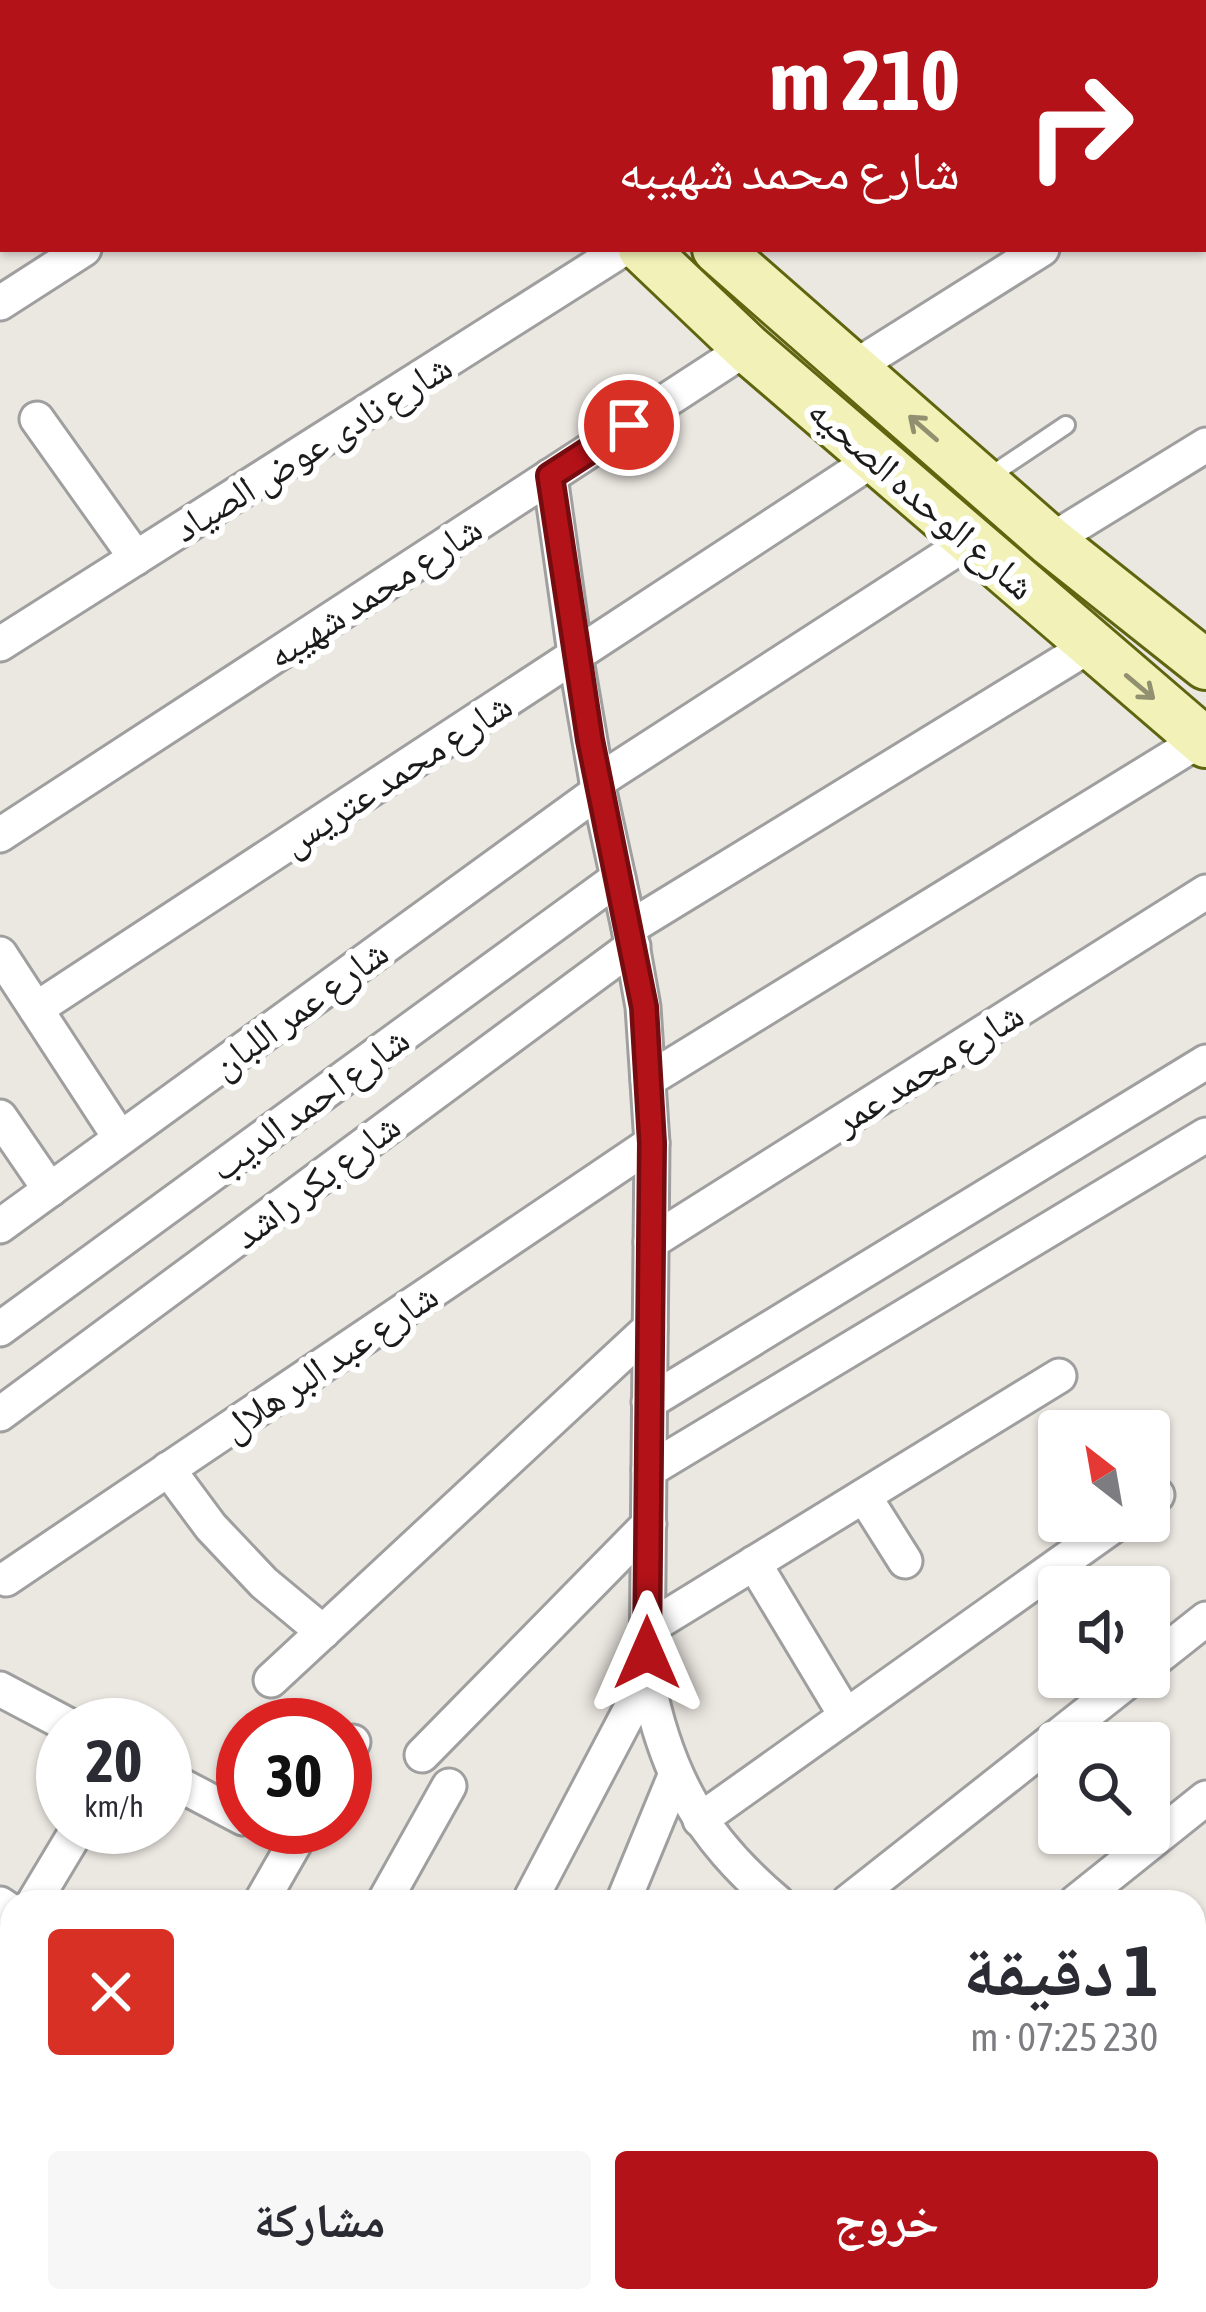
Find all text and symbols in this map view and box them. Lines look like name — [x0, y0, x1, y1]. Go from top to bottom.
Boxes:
text: 210 m — [770, 32, 960, 128]
icon: right — [1002, 48, 1158, 204]
text: شارع محمد شهيبه — [618, 139, 960, 200]
street label: شارع نادى عوض الصياد — [165, 344, 461, 553]
pin — [578, 374, 680, 476]
street label: شارع الوحده الصحيه — [798, 388, 1044, 610]
icon: arrive — [596, 392, 662, 458]
one-way arrow — [908, 415, 939, 443]
street label: شارع محمد شهيبه — [259, 505, 491, 679]
one-way arrow — [1124, 673, 1155, 700]
street label: شارع محمد عتريس — [273, 682, 521, 866]
street label: شارع عمر اللبان — [202, 929, 398, 1089]
street label: شارع محمد عمر — [824, 991, 1032, 1146]
street label: شارع احمد الديب — [201, 1016, 419, 1192]
street label: شارع بكر راشد — [224, 1103, 410, 1259]
street label: شارع عبد البر هلال — [213, 1273, 447, 1452]
north arrow — [1038, 1410, 1170, 1542]
map controls — [1038, 1410, 1170, 1854]
button: sound — [1038, 1566, 1170, 1698]
position arrow — [584, 1590, 710, 1716]
speed limit sign: 30 — [216, 1698, 372, 1854]
button: search — [1038, 1722, 1170, 1854]
text: 20 — [86, 1726, 142, 1795]
text: km/h — [84, 1789, 144, 1823]
button: close — [48, 1929, 174, 2055]
text: 1 دقيقة — [963, 1929, 1158, 2011]
text: 230 m · 07:25 — [970, 2015, 1158, 2059]
button: مشاركة — [48, 2151, 591, 2289]
button: خروج — [615, 2151, 1158, 2289]

